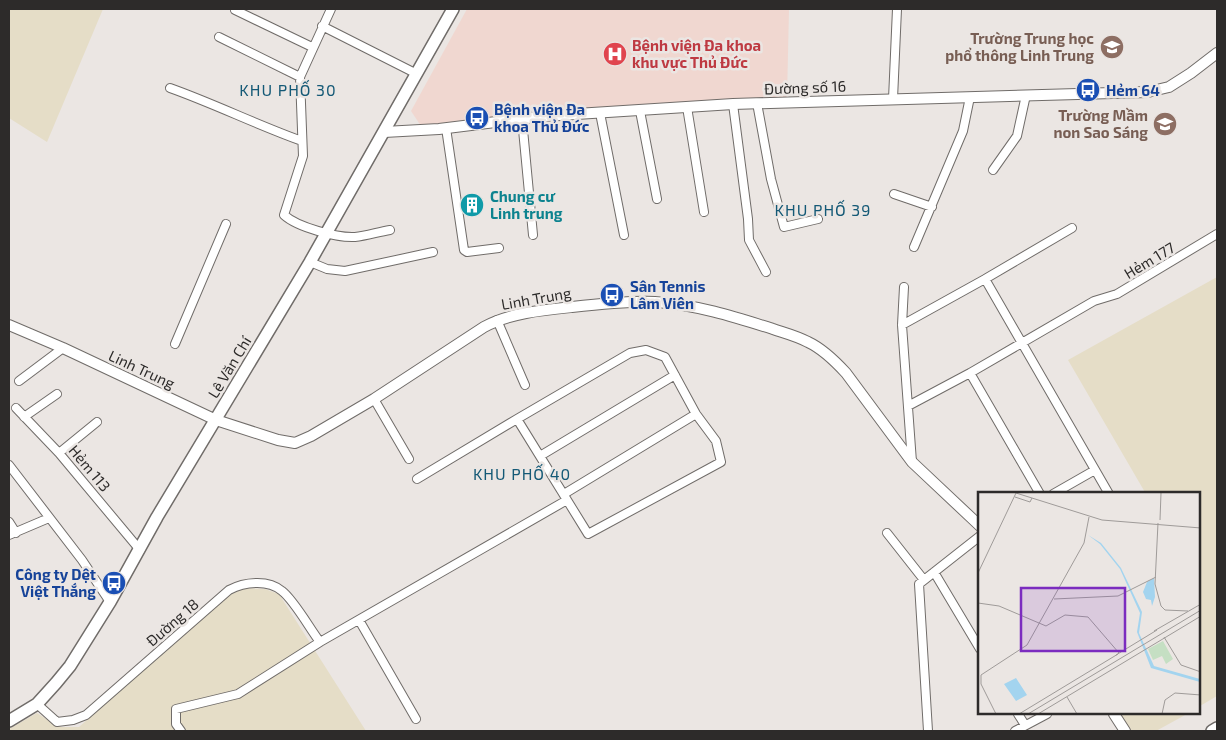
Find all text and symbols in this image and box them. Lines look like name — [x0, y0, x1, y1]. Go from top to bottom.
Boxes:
place label: Trường Trung học phổ thông Linh Trung — [945, 29, 1094, 64]
school or university icon: Trường Trung học phổ thông Linh Trung — [1099, 34, 1125, 60]
place label: Bệnh viện Đa khoa khu vực Thủ Đức — [632, 36, 761, 71]
hospital icon: Bệnh viện Đa khoa khu vực Thủ Đức — [602, 41, 628, 67]
street label: Đường số 16 — [764, 77, 846, 97]
bus stop icon: Hẻm 64 — [1075, 77, 1101, 103]
district label: KHU PHỐ 30 — [239, 79, 337, 99]
place label: Hẻm 64 — [1106, 81, 1160, 99]
place label: Bệnh viện Đa khoa Thủ Đức — [494, 100, 590, 135]
bus stop icon: Bệnh viện Đa khoa Thủ Đức — [464, 105, 490, 131]
place label: Trường Mầm non Sao Sáng — [1053, 106, 1148, 141]
school or university icon: Trường Mầm non Sao Sáng — [1152, 111, 1178, 137]
place label: Chung cư Linh trung — [490, 187, 563, 222]
building icon: Chung cư Linh trung — [459, 192, 485, 218]
district label: KHU PHỐ 39 — [775, 199, 871, 219]
street label: Hẻm 177 — [1120, 238, 1178, 282]
place label: Sân Tennis Lâm Viên — [630, 277, 705, 312]
bus stop icon: Sân Tennis Lâm Viên — [599, 282, 625, 308]
street label: Linh Trung — [500, 283, 573, 313]
street label: Lê Văn Chí — [204, 332, 255, 401]
street label: Linh Trung — [106, 346, 178, 392]
street label: Hẻm 113 — [65, 441, 115, 495]
district label: KHU PHỐ 40 — [473, 463, 571, 483]
inset map — [978, 492, 1201, 715]
place label: Công ty Dệt Việt Thắng — [15, 565, 96, 600]
bus stop icon: Công ty Dệt Việt Thắng — [101, 570, 127, 596]
street label: Đường 18 — [142, 594, 202, 650]

